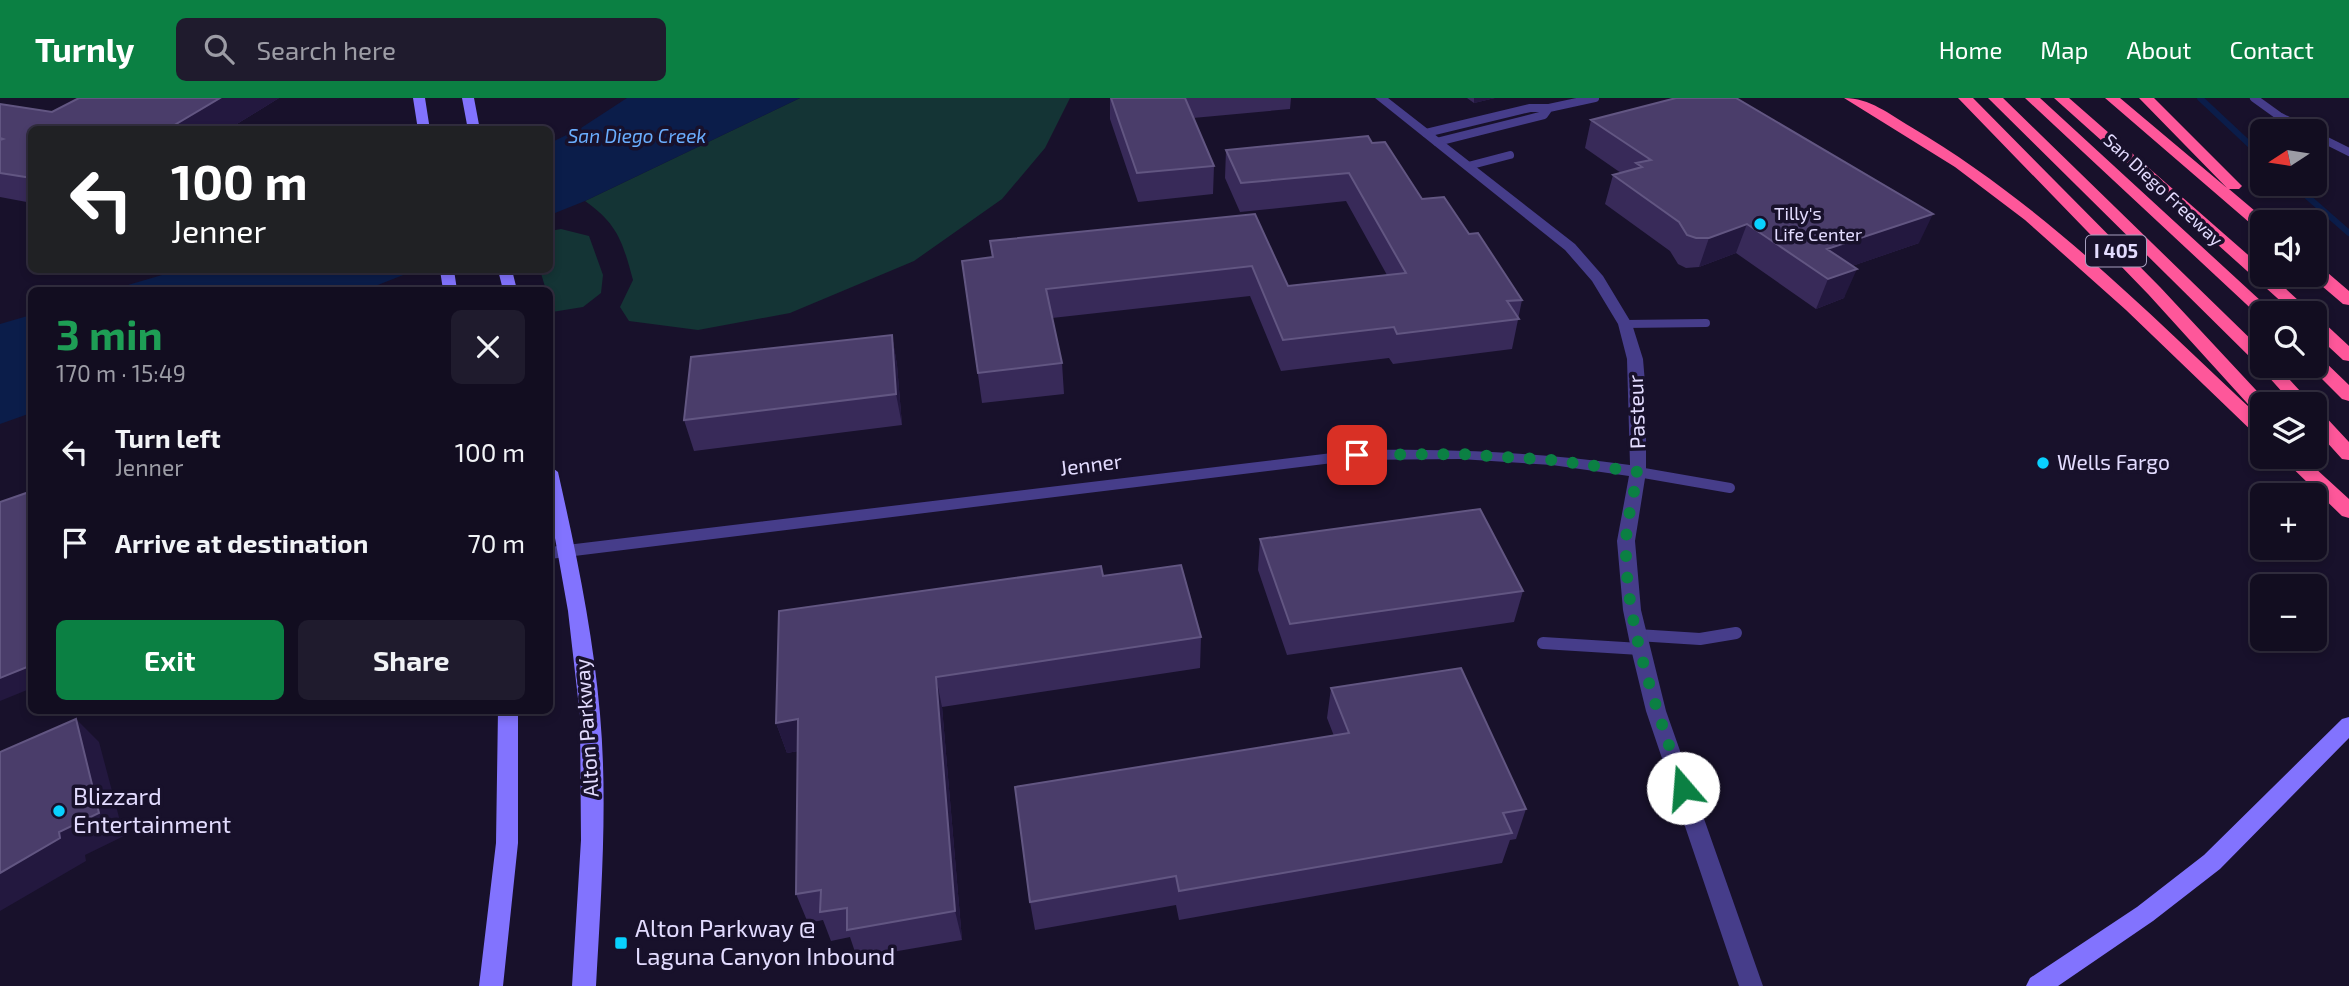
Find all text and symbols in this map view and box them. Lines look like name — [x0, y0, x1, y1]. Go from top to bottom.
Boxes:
search box — [176, 18, 666, 81]
text: Turnly — [35, 29, 134, 69]
icon: search — [200, 30, 238, 68]
text: Search here — [256, 34, 396, 65]
text: Home — [1939, 35, 2002, 64]
text: Map — [2040, 35, 2088, 64]
text: About — [2126, 35, 2192, 64]
text: Contact — [2230, 35, 2314, 64]
north arrow — [2250, 119, 2328, 196]
map controls — [2250, 119, 2327, 651]
water label: San Diego Creek — [568, 124, 706, 147]
street label: San Diego Freeway — [2100, 128, 2228, 250]
text: 100 m — [171, 151, 308, 210]
icon: left — [56, 154, 147, 245]
place label: Tilly's Life Center — [1774, 202, 1862, 245]
button: sound — [2250, 210, 2327, 287]
text: Jenner — [171, 211, 266, 249]
marker: Tilly's Life Center — [1752, 216, 1768, 232]
road number: I 405 — [2086, 236, 2146, 266]
button: search — [2250, 301, 2327, 378]
text: 3 min — [56, 308, 163, 358]
button: close — [451, 310, 525, 384]
text: 170 m · 15:49 — [56, 359, 186, 387]
street label: Pasteur — [1622, 374, 1649, 450]
button: layers — [2250, 392, 2327, 469]
text: Turn left — [115, 422, 221, 453]
pin — [1327, 425, 1387, 485]
icon: left — [56, 433, 94, 471]
text: 100 m — [455, 436, 525, 467]
icon: arrive — [1338, 436, 1376, 474]
street label: Jenner — [1058, 447, 1124, 480]
place label: Wells Fargo — [2057, 449, 2170, 474]
text: Jenner — [115, 453, 183, 481]
marker: Wells Fargo — [2035, 455, 2051, 471]
button: + — [2250, 483, 2327, 560]
icon: arrive — [56, 524, 94, 562]
text: Arrive at destination — [115, 527, 368, 558]
text: 70 m — [467, 527, 525, 558]
button: − — [2250, 574, 2327, 651]
button: Exit — [56, 620, 284, 700]
button: Share — [298, 620, 525, 700]
street label: Alton Parkway — [568, 658, 603, 798]
position arrow — [1646, 751, 1720, 825]
place label: Blizzard Entertainment — [73, 781, 231, 838]
marker: Blizzard Entertainment — [51, 803, 67, 819]
place label: Alton Parkway @ Laguna Canyon Inbound — [635, 913, 895, 970]
marker: Alton Parkway @ Laguna Canyon Inbound — [613, 935, 629, 951]

